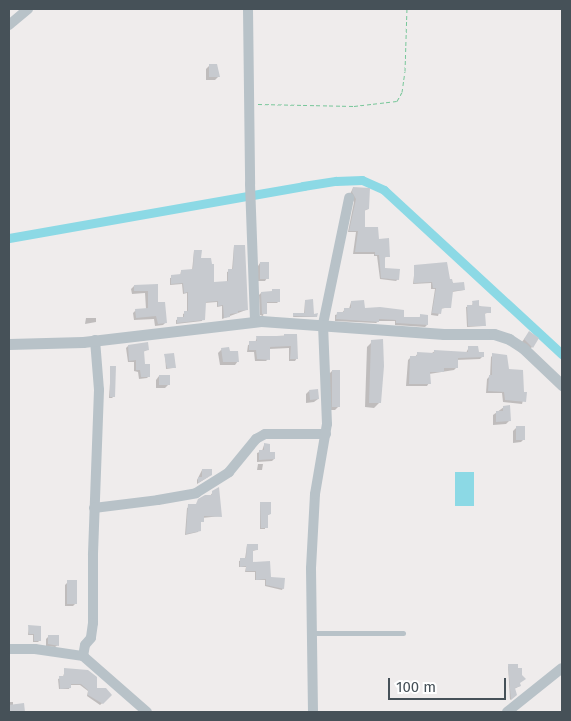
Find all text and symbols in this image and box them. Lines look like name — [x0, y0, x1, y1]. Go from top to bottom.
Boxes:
scale bar — [391, 668, 508, 700]
text: 100 m — [396, 678, 436, 696]

